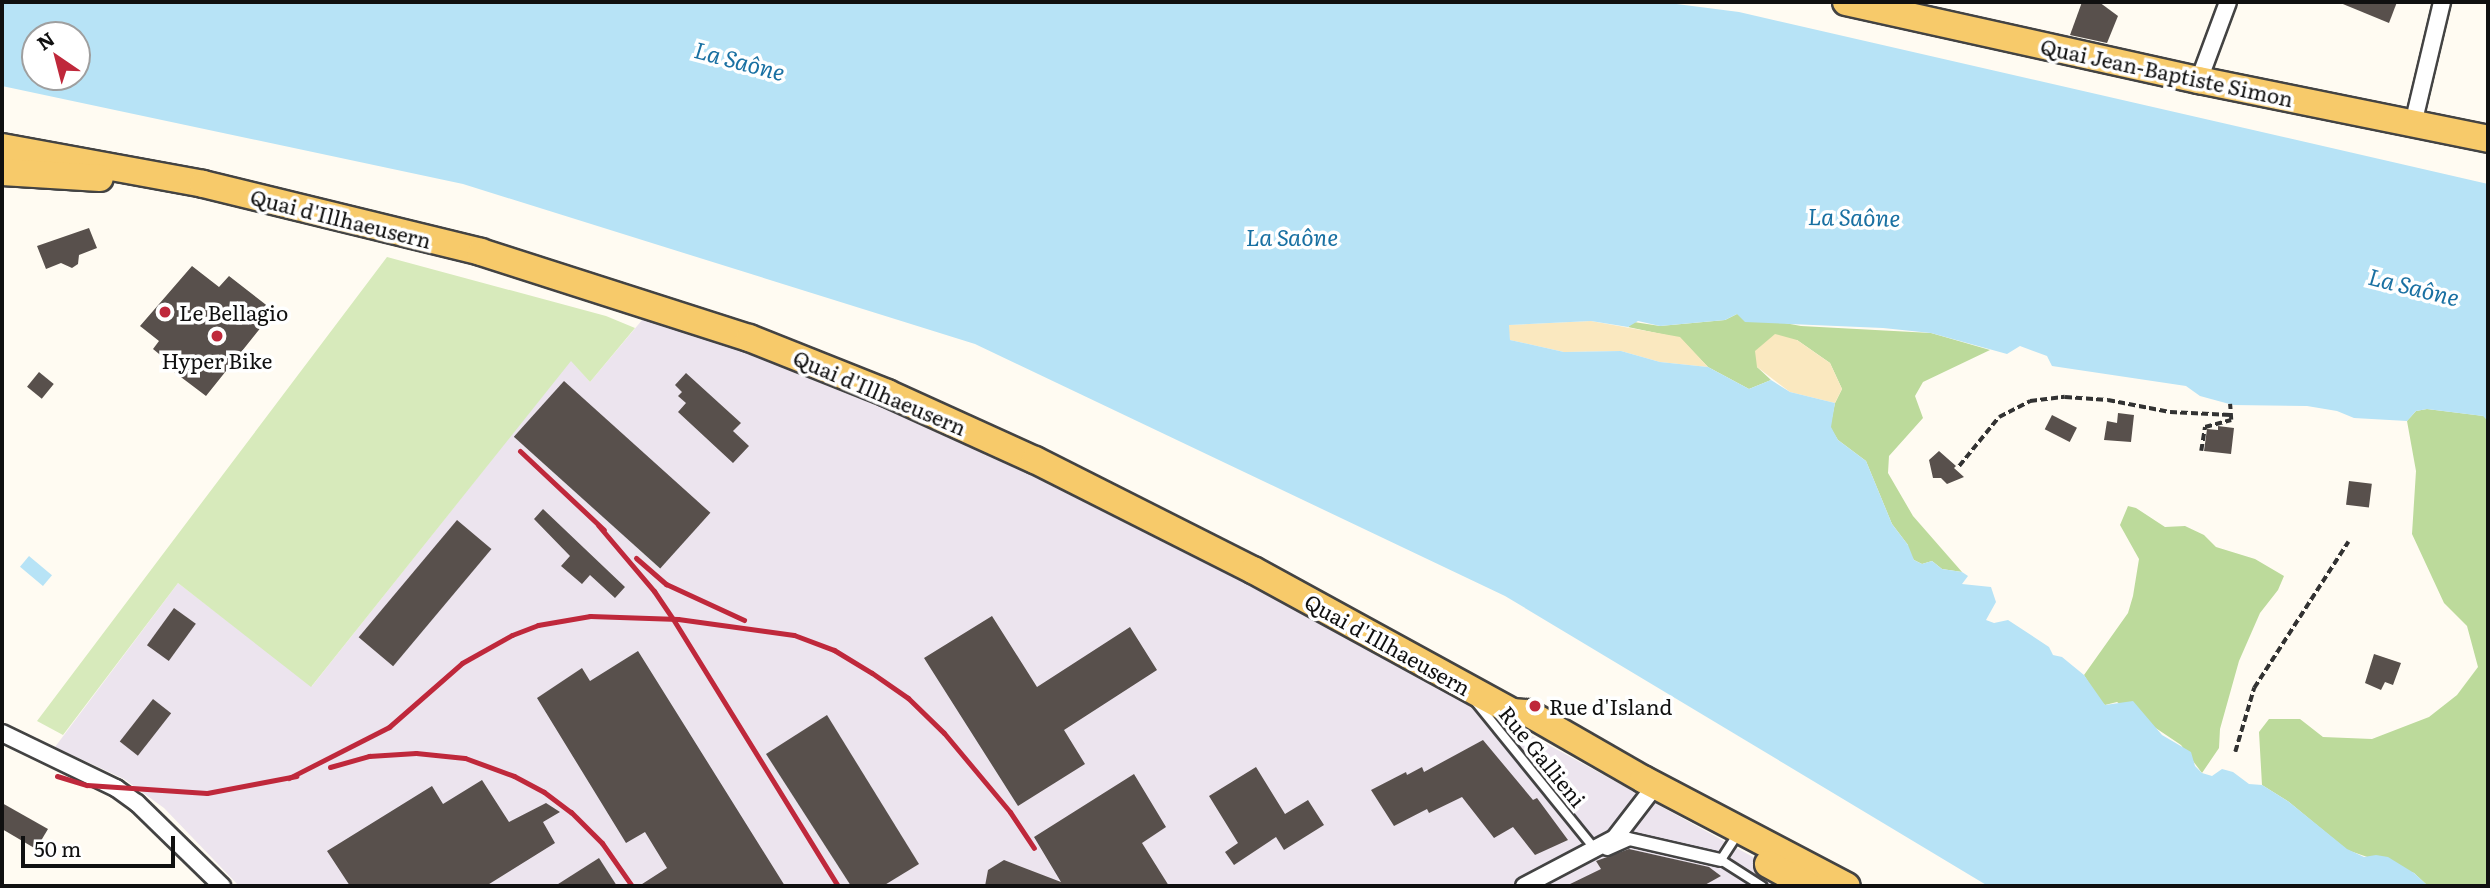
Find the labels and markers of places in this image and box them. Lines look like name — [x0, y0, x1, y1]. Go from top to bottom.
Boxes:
place label: Le Bellagio — [179, 299, 288, 325]
marker: Le Bellagio — [157, 304, 173, 320]
marker: Hyper Bike — [209, 328, 225, 344]
place label: Hyper Bike — [162, 347, 272, 373]
place label: Rue d'Island — [1549, 693, 1672, 719]
marker: Rue d'Island — [1527, 698, 1543, 714]

